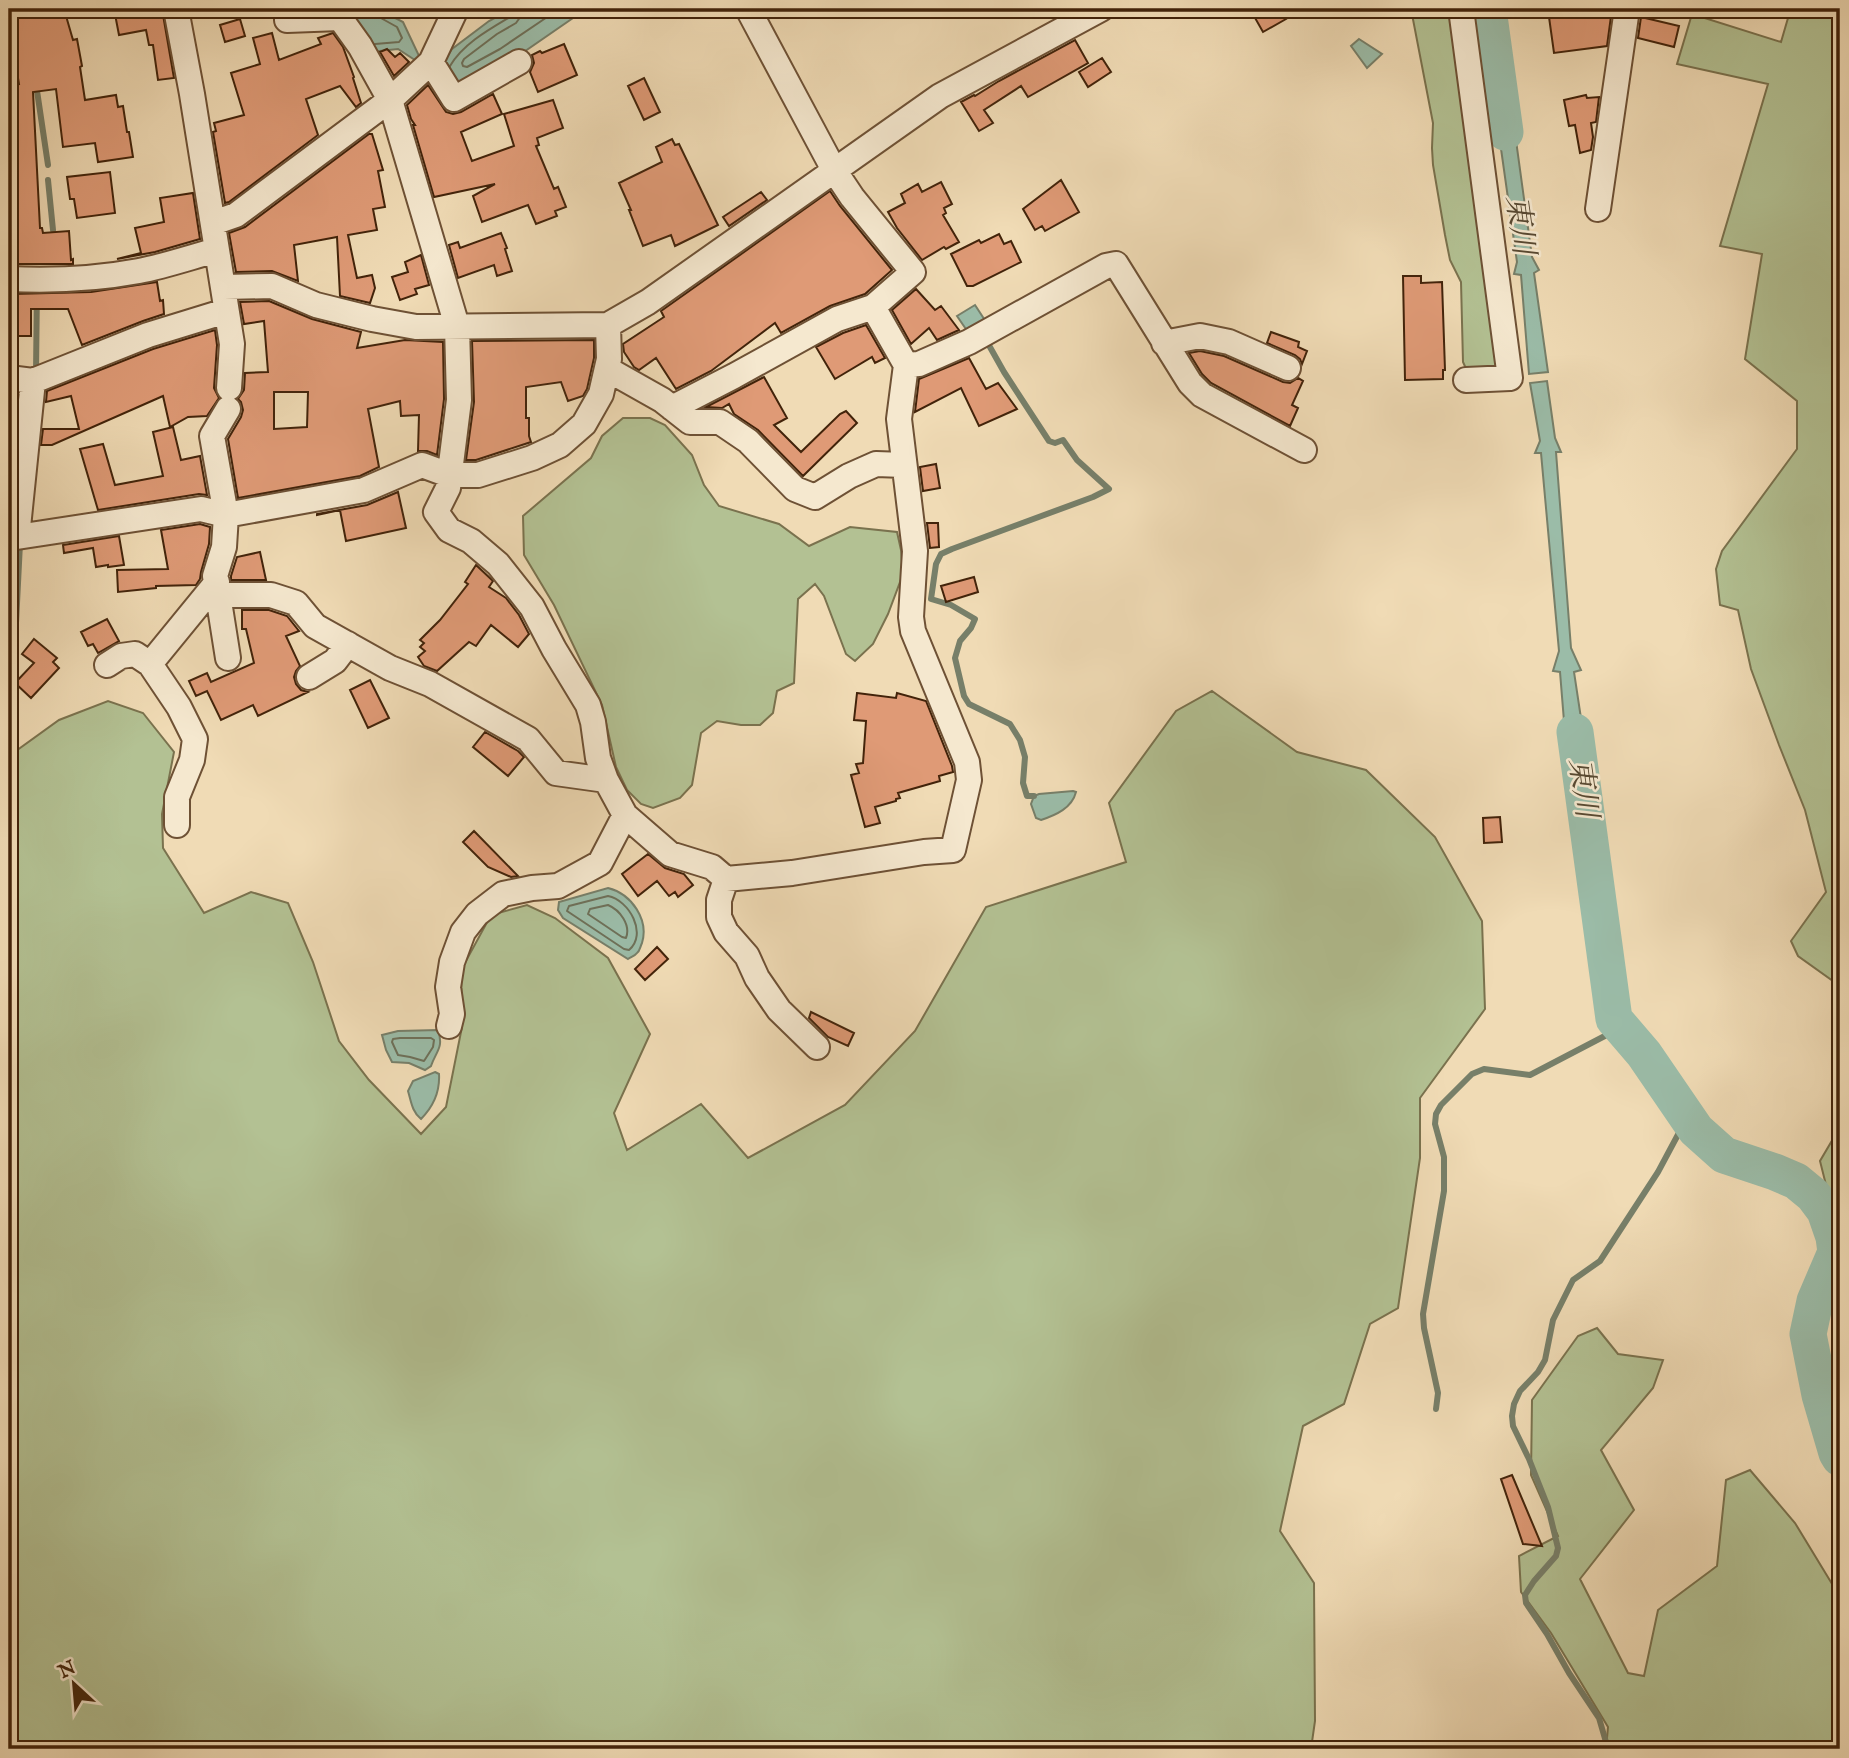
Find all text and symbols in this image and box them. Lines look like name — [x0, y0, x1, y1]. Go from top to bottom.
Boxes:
water label: 東川 — [1496, 193, 1542, 260]
water label: 東川 — [1559, 756, 1605, 823]
north arrow — [38, 1650, 108, 1720]
text: N — [54, 1656, 81, 1685]

